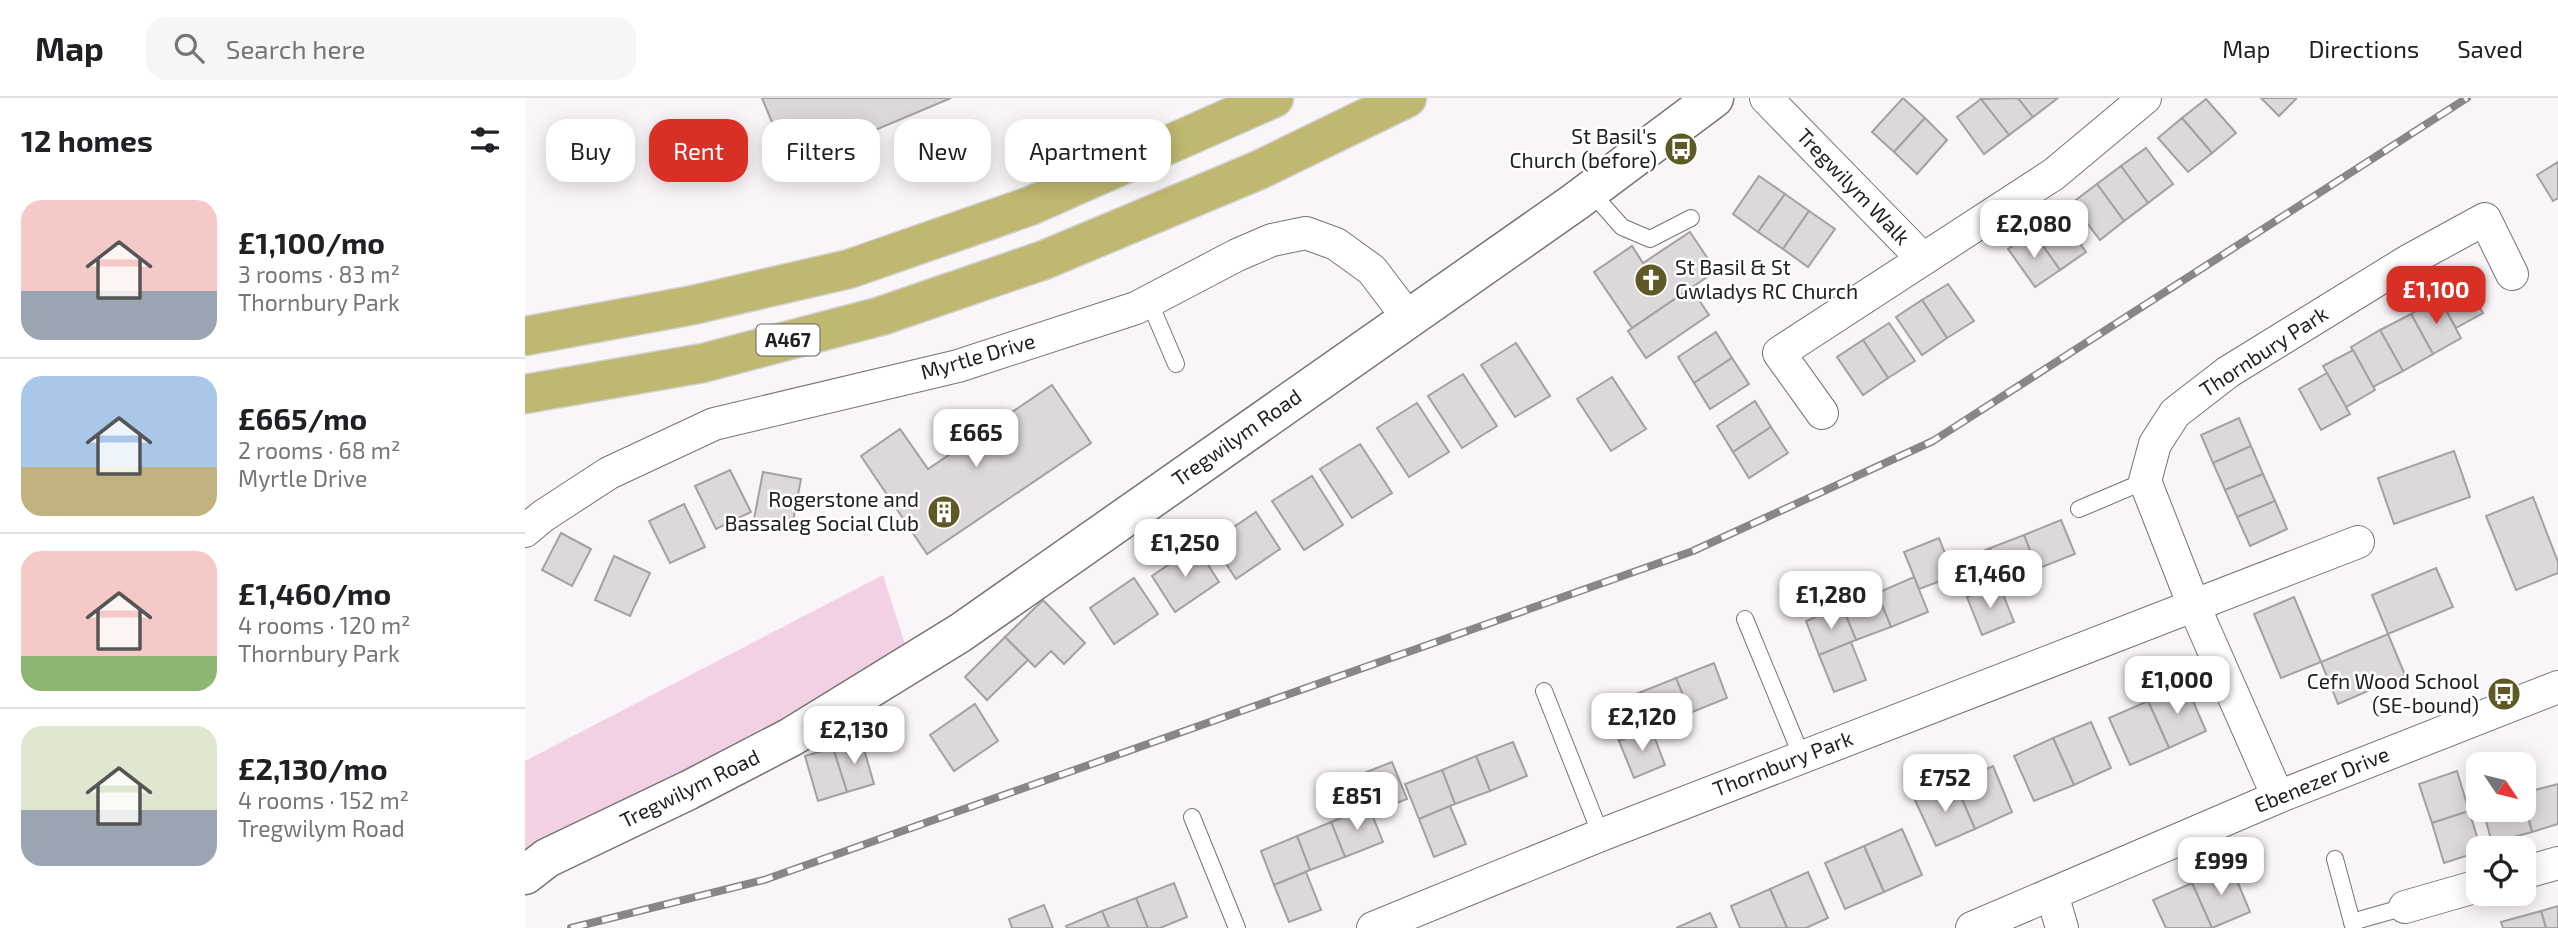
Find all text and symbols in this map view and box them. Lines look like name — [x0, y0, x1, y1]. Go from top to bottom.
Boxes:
search box — [146, 17, 636, 80]
text: Map — [35, 28, 104, 68]
icon: search — [170, 29, 208, 67]
text: Search here — [226, 33, 365, 64]
text: Map — [2222, 34, 2270, 63]
text: Directions — [2308, 34, 2419, 63]
text: Saved — [2457, 34, 2523, 63]
chip: Buy — [546, 119, 635, 182]
chip: Rent — [649, 119, 748, 182]
chip: Filters — [762, 119, 880, 182]
chip: New — [894, 119, 991, 182]
chip: Apartment — [1005, 119, 1171, 182]
icon: filters — [466, 121, 504, 159]
text: 12 homes — [21, 122, 153, 158]
place label: St Basil's Church (before) — [1509, 123, 1657, 172]
street label: Tregwilym Walk — [1792, 123, 1916, 249]
bus stop icon: St Basil's Church (before) — [1662, 130, 1700, 168]
pin: £2,080 — [1977, 200, 2091, 260]
text: £2,080 — [1996, 209, 2072, 237]
text: £1,100/mo — [238, 224, 385, 260]
icon: home — [77, 228, 161, 312]
place label: St Basil & St Gwladys RC Church — [1675, 254, 1858, 303]
text: 3 rooms · 83 m² — [238, 260, 400, 288]
church icon: St Basil & St Gwladys RC Church — [1632, 261, 1670, 299]
pin: £1,100 — [2379, 266, 2493, 326]
text: £1,100 — [2403, 275, 2469, 303]
text: Thornbury Park — [238, 288, 400, 316]
street label: Thornbury Park — [2194, 300, 2332, 401]
road number: A467 — [757, 324, 819, 356]
street label: Myrtle Drive — [917, 327, 1038, 384]
street label: Tregwilym Road — [1167, 383, 1306, 491]
text: £665/mo — [238, 400, 367, 436]
icon: home — [77, 404, 161, 488]
pin: £665 — [935, 410, 1017, 469]
text: £665 — [949, 418, 1003, 446]
text: 2 rooms · 68 m² — [238, 436, 401, 464]
text: Myrtle Drive — [238, 464, 367, 492]
place label: Rogerstone and Bassaleg Social Club — [724, 486, 919, 535]
building icon: Rogerstone and Bassaleg Social Club — [925, 493, 963, 531]
pin: £1,250 — [1128, 519, 1242, 579]
text: £1,250 — [1150, 528, 1220, 556]
pin: £1,460 — [1933, 550, 2047, 610]
text: £1,460 — [1954, 559, 2026, 587]
pin: £1,280 — [1774, 572, 1888, 631]
text: £1,460/mo — [238, 575, 391, 611]
icon: home — [77, 579, 161, 663]
text: £1,280 — [1795, 580, 1867, 608]
text: 4 rooms · 120 m² — [238, 611, 411, 639]
text: Thornbury Park — [238, 639, 400, 667]
pin: £1,000 — [2120, 656, 2234, 716]
text: £1,000 — [2141, 665, 2213, 693]
place label: Cefn Wood School (SE-bound) — [2307, 668, 2480, 717]
bus stop icon: Cefn Wood School (SE-bound) — [2485, 675, 2523, 713]
pin: £2,120 — [1585, 694, 1699, 753]
text: £2,120 — [1607, 702, 1677, 730]
pin: £2,130 — [797, 706, 911, 766]
text: £2,130 — [820, 715, 888, 743]
street label: Thornbury Park — [1709, 724, 1856, 801]
street label: Ebenezer Drive — [2250, 740, 2392, 817]
street label: Tregwilym Road — [615, 743, 763, 832]
text: £2,130/mo — [238, 750, 388, 786]
north arrow — [2466, 752, 2536, 822]
map controls — [2466, 752, 2536, 906]
icon: home — [77, 754, 161, 838]
pin: £752 — [1904, 754, 1986, 814]
text: £752 — [1919, 763, 1971, 791]
pin: £851 — [1316, 772, 1398, 832]
text: £851 — [1332, 781, 1382, 809]
text: 4 rooms · 152 m² — [238, 786, 409, 814]
text: Tregwilym Road — [238, 814, 405, 842]
button: locate — [2466, 836, 2536, 906]
pin: £999 — [2180, 838, 2262, 897]
text: £999 — [2194, 846, 2248, 874]

